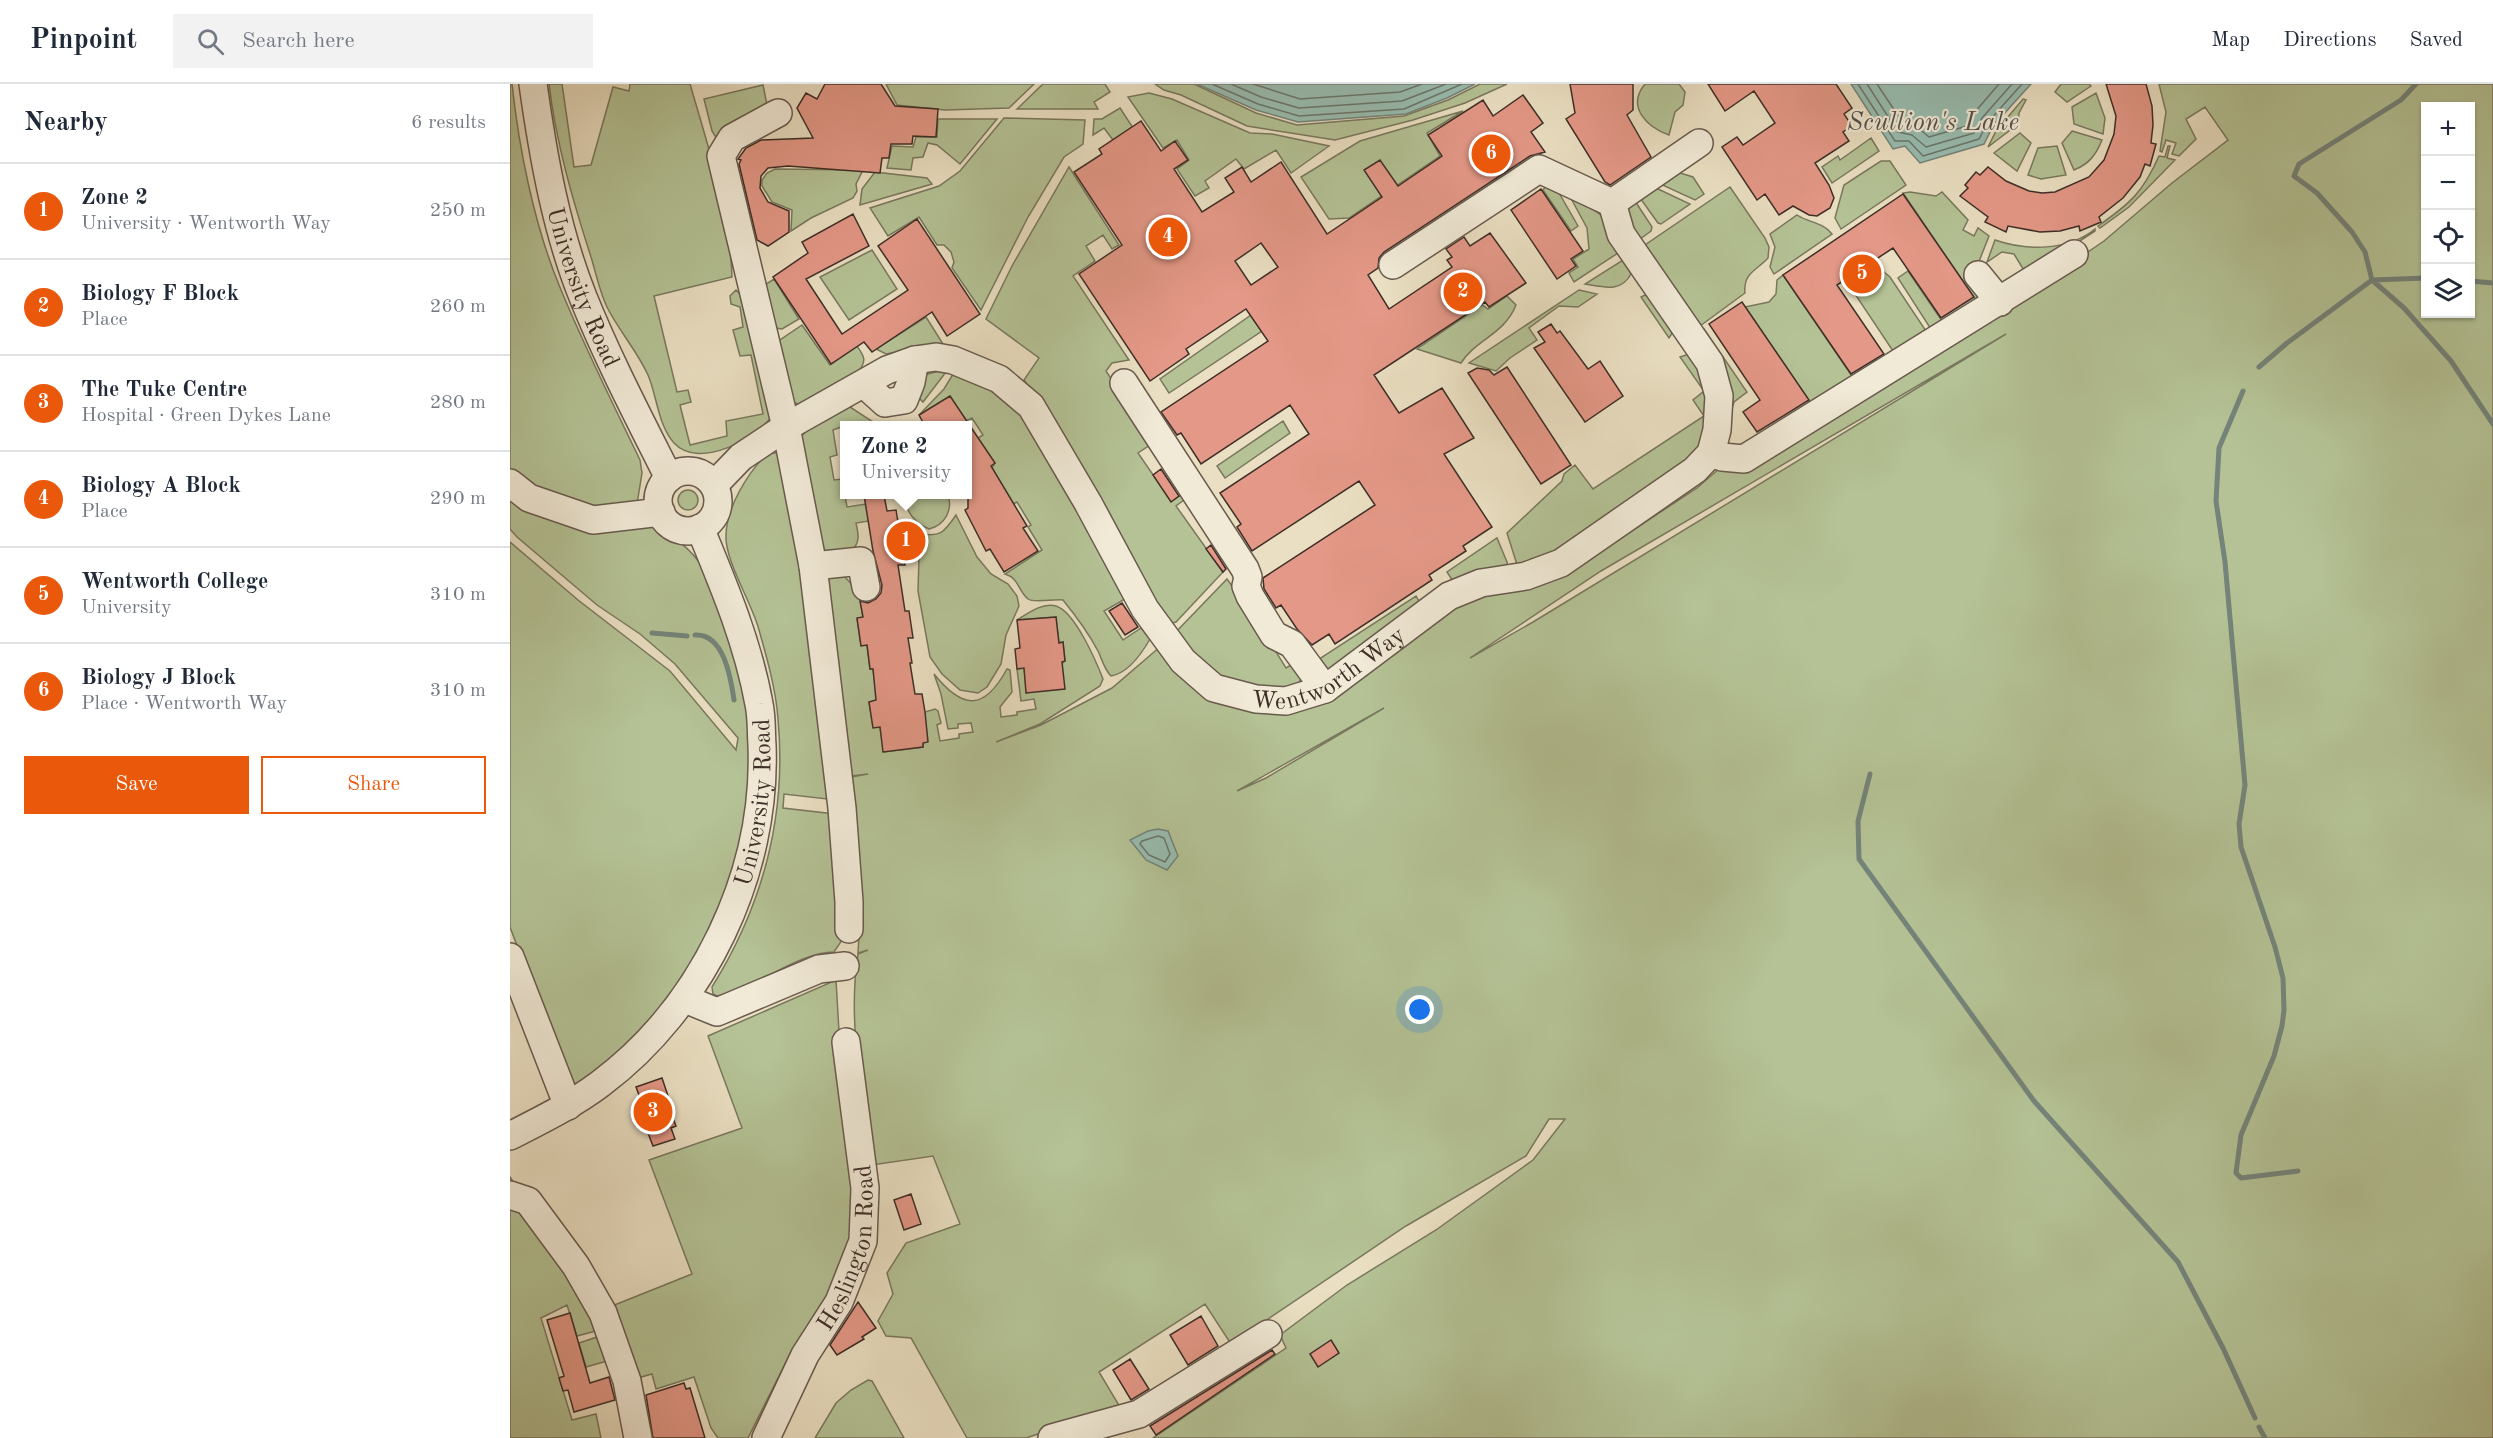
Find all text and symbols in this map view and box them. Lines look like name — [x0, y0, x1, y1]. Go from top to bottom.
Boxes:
search box — [173, 14, 593, 68]
icon: search — [194, 25, 227, 58]
text: Pinpoint — [30, 27, 137, 55]
text: Search here — [242, 30, 355, 52]
text: Map — [2211, 30, 2250, 51]
text: Directions — [2283, 30, 2377, 51]
text: Saved — [2410, 30, 2463, 51]
map controls — [2421, 102, 2475, 318]
button: + — [2421, 102, 2475, 156]
text: Nearby — [24, 110, 108, 136]
water label: Scullion's Lake — [1847, 110, 2019, 136]
text: 6 results — [411, 113, 486, 133]
pin: 6 — [1472, 132, 1510, 176]
button: − — [2421, 156, 2475, 210]
text: Zone 2 — [81, 187, 148, 209]
text: 1 — [38, 201, 49, 221]
text: 250 m — [430, 201, 486, 221]
street label: University Road — [542, 205, 622, 372]
button: locate — [2421, 210, 2475, 264]
text: University · Wentworth Way — [81, 214, 331, 234]
pin: 4 — [1148, 214, 1188, 260]
pin: 5 — [1842, 252, 1882, 297]
button: layers — [2421, 264, 2475, 318]
pin: 2 — [1444, 270, 1482, 314]
text: Biology F Block — [81, 283, 239, 305]
text: 2 — [38, 297, 49, 317]
text: 260 m — [430, 297, 486, 317]
text: Place — [81, 310, 128, 330]
text: The Tuke Centre — [81, 379, 247, 401]
text: 3 — [38, 393, 49, 413]
text: 280 m — [430, 393, 486, 413]
text: Hospital · Green Dykes Lane — [81, 406, 331, 426]
popup — [840, 421, 972, 499]
text: Zone 2 — [861, 436, 928, 458]
text: University — [861, 463, 951, 483]
text: Biology A Block — [81, 475, 241, 497]
text: 4 — [38, 489, 49, 509]
text: 290 m — [430, 489, 486, 509]
text: Place — [81, 502, 128, 522]
pin: 1 — [886, 518, 926, 564]
text: Wentworth College — [81, 571, 268, 593]
text: 5 — [38, 585, 49, 605]
text: 310 m — [430, 585, 486, 605]
text: University — [81, 598, 172, 618]
street label: Wentworth Way — [1251, 623, 1410, 715]
text: Biology J Block — [81, 667, 236, 689]
text: 6 — [38, 681, 49, 701]
text: 310 m — [430, 681, 486, 701]
text: Place · Wentworth Way — [81, 694, 287, 714]
street label: University Road — [732, 718, 776, 889]
button: Save — [24, 756, 249, 814]
button: Share — [261, 756, 486, 814]
your location — [1405, 995, 1434, 1024]
pin: 3 — [634, 1090, 672, 1134]
street label: Heslington Road — [814, 1163, 879, 1336]

